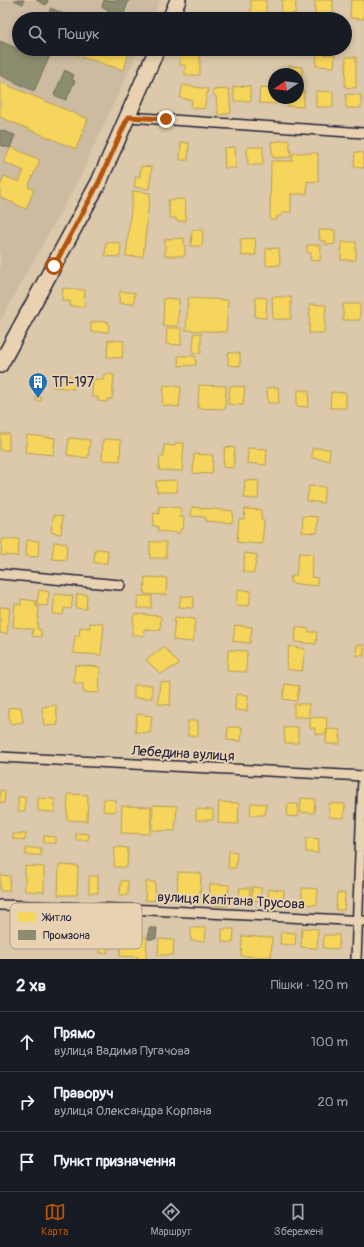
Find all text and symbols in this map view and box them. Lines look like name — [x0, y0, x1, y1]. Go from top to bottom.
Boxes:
search box — [12, 12, 352, 56]
icon: search — [26, 23, 48, 45]
text: Пошук — [58, 25, 100, 44]
north arrow — [268, 68, 304, 104]
route end — [157, 110, 175, 128]
route start — [45, 257, 63, 275]
building icon: ТП-197 — [27, 371, 49, 399]
place label: ТП-197 — [52, 374, 95, 391]
street label: Лебедина вулиця — [130, 742, 235, 765]
street label: вулиця Капітана Трусова — [157, 888, 305, 913]
legend — [10, 903, 142, 949]
text: Житло — [41, 911, 72, 924]
text: Промзона — [43, 929, 90, 942]
text: 2 хв — [16, 975, 46, 996]
text: Пішки · 120 m — [271, 977, 348, 993]
text: Прямо — [54, 1024, 95, 1043]
icon: ahead — [16, 1031, 38, 1053]
text: 100 m — [311, 1034, 348, 1050]
text: вулиця Вадима Пугачова — [54, 1043, 190, 1059]
text: Праворуч — [54, 1084, 114, 1103]
icon: right — [16, 1091, 38, 1113]
text: 20 m — [317, 1094, 348, 1110]
text: вулиця Олександра Корпана — [54, 1103, 212, 1119]
icon: arrive — [16, 1151, 38, 1173]
text: Пункт призначення — [54, 1152, 175, 1171]
tab: Карта — [41, 1201, 68, 1238]
tab: Маршрут — [150, 1201, 192, 1238]
tab: Збережені — [274, 1201, 323, 1238]

